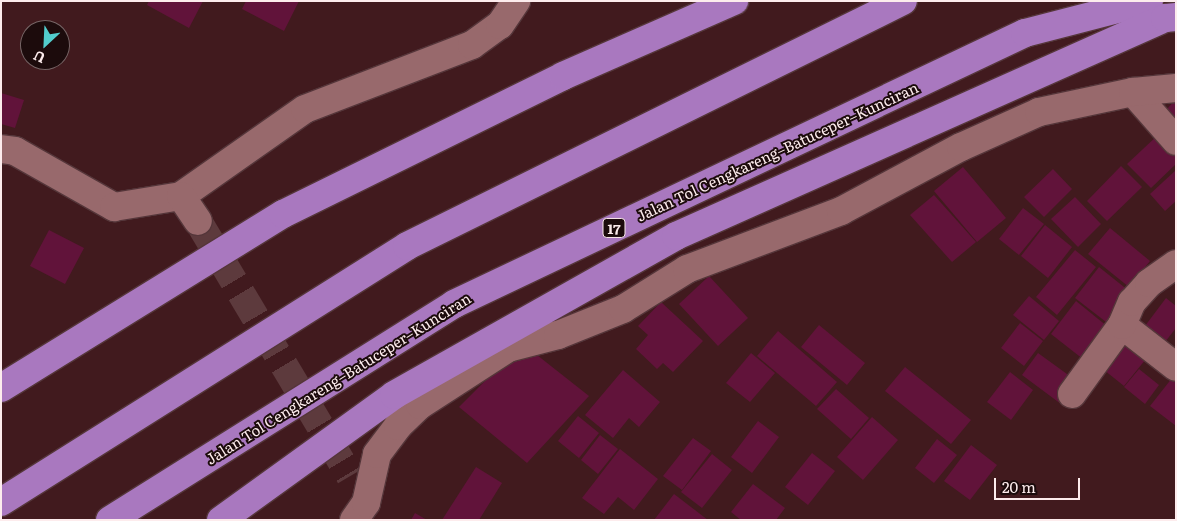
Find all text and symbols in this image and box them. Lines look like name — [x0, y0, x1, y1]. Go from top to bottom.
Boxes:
north arrow — [20, 20, 70, 70]
text: U — [30, 46, 48, 69]
street label: Jalan Tol Cengkareng–Batuceper–Kunciran — [633, 78, 921, 224]
road number: 17 — [602, 217, 626, 240]
street label: Jalan Tol Cengkareng–Batuceper–Kunciran — [202, 289, 474, 467]
scale bar — [997, 468, 1083, 500]
text: 20 m — [1002, 475, 1036, 498]

